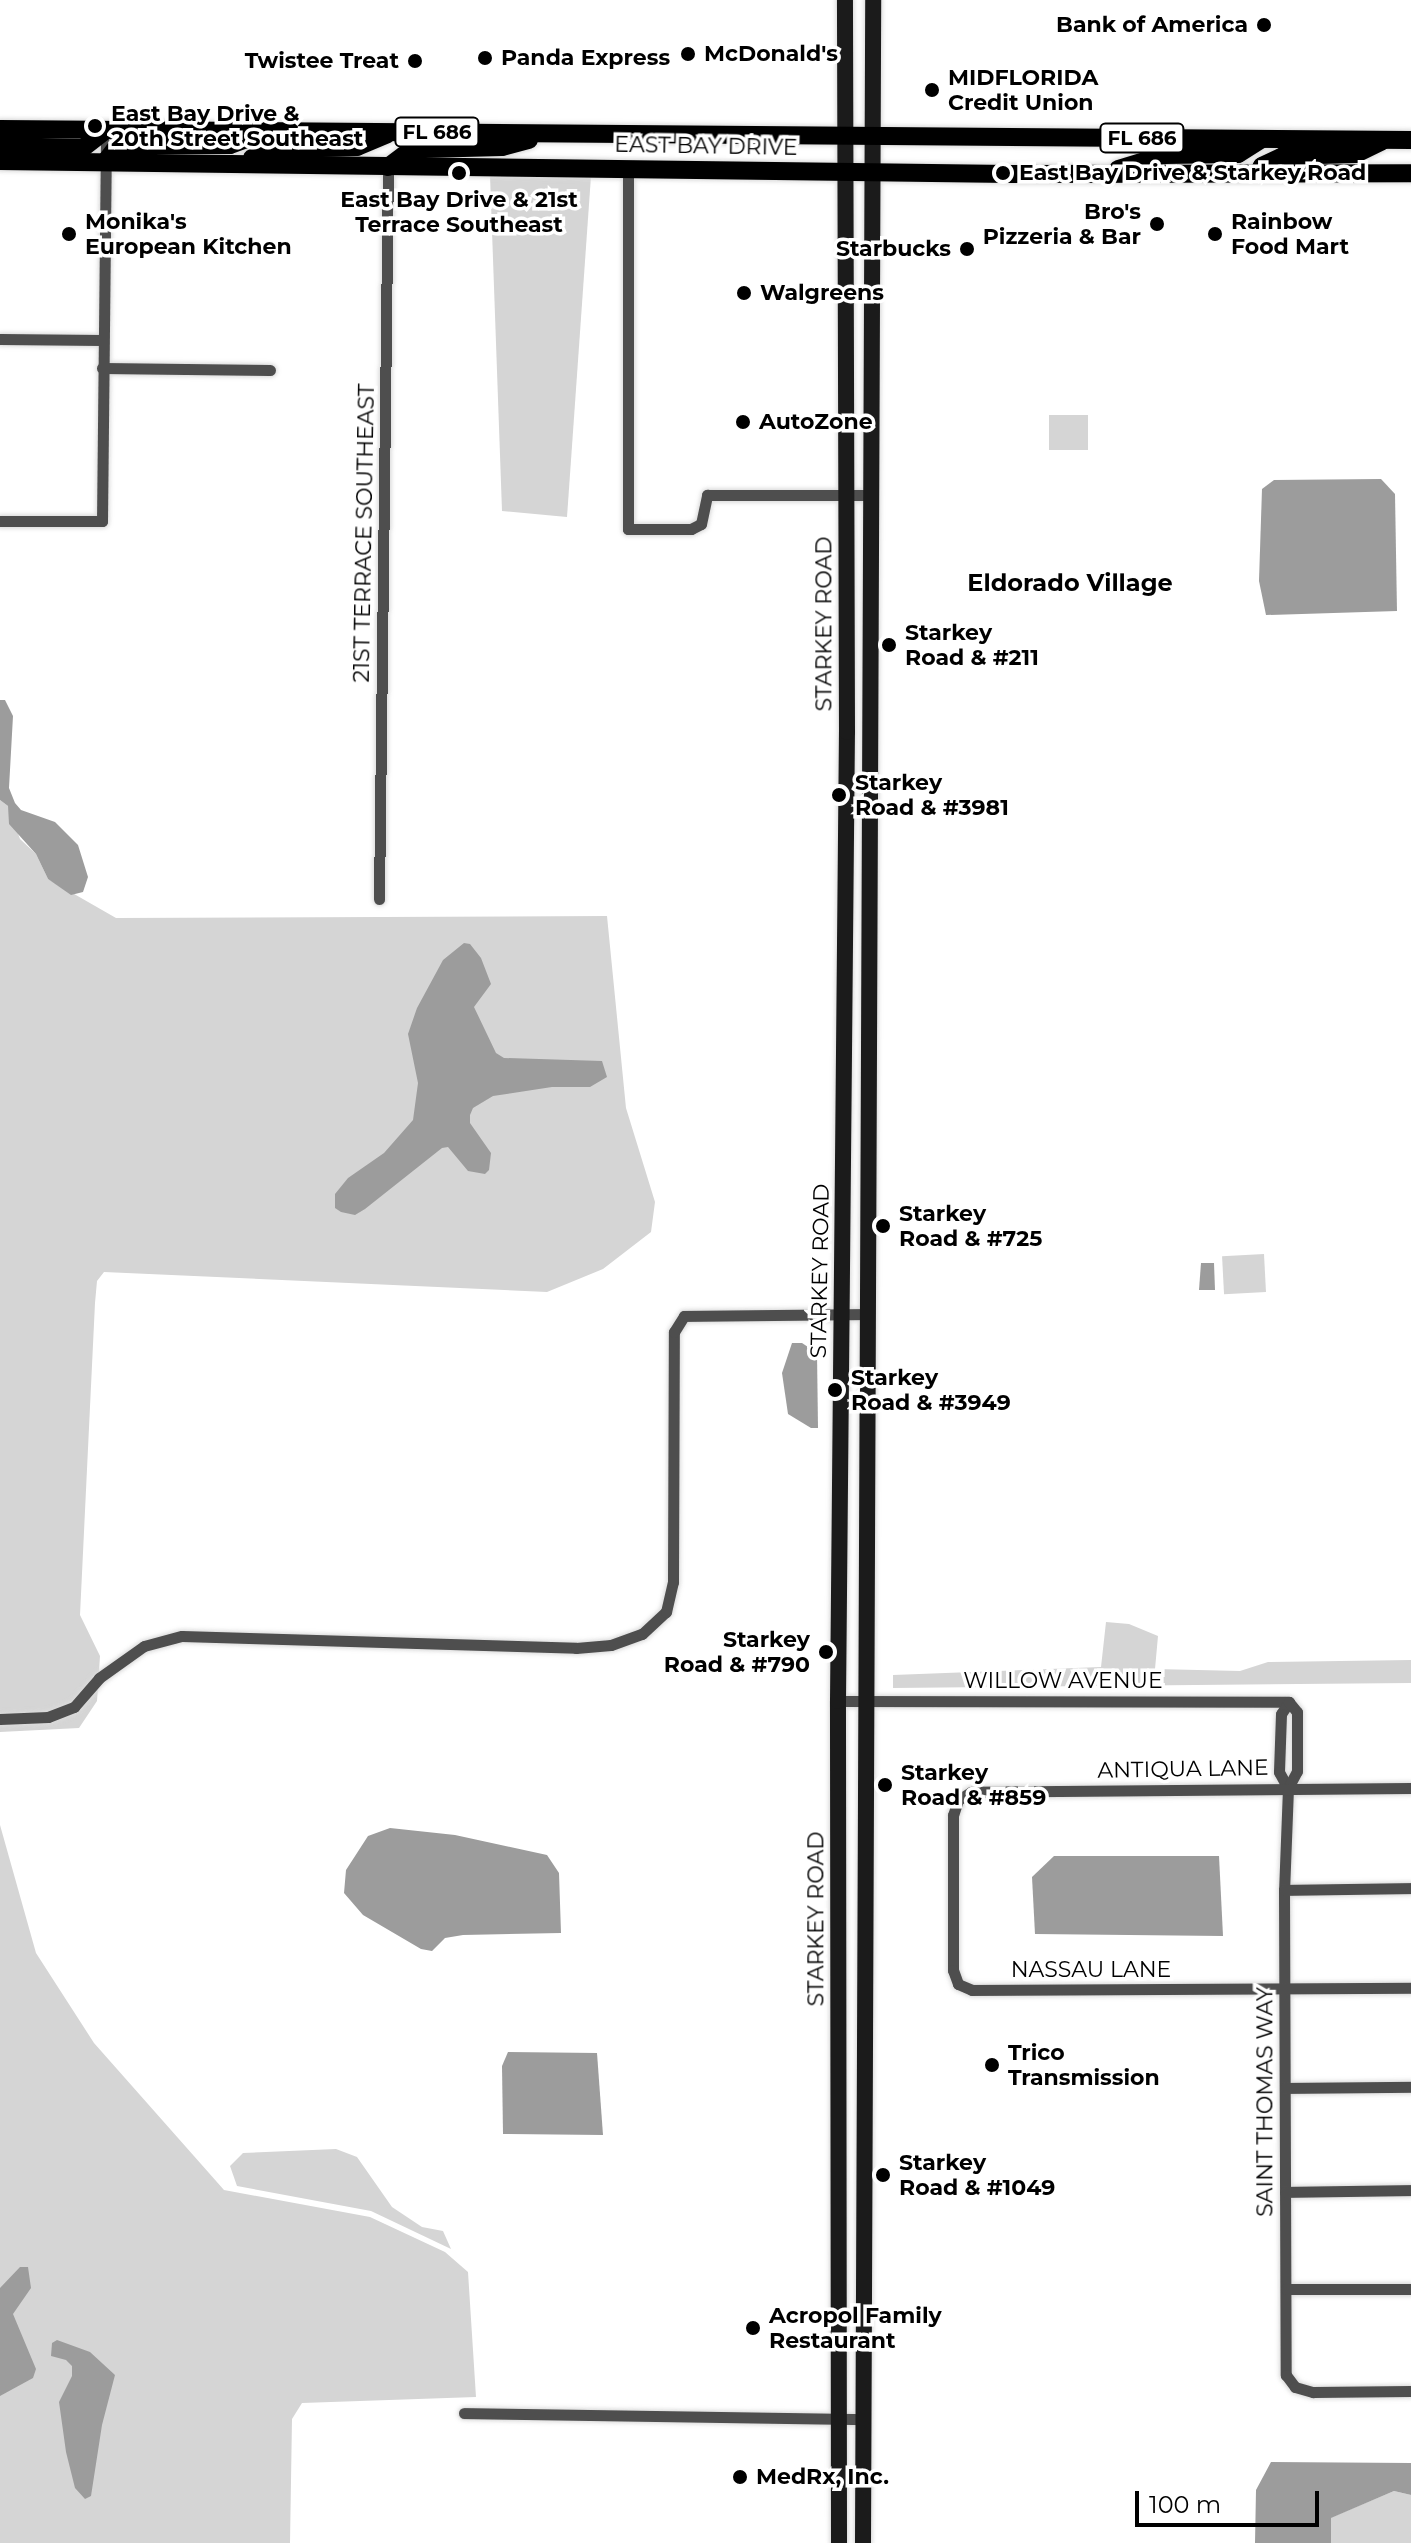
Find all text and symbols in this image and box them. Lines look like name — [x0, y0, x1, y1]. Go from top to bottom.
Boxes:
place label: Bank of America — [1056, 12, 1248, 38]
marker: Bank of America — [1255, 16, 1273, 34]
place label: McDonald's — [704, 41, 838, 67]
place label: Panda Express — [501, 45, 670, 71]
marker: McDonald's — [679, 45, 697, 63]
place label: Twistee Treat — [245, 48, 399, 74]
marker: Panda Express — [476, 49, 494, 67]
marker: Twistee Treat — [406, 52, 424, 70]
place label: MIDFLORIDA Credit Union — [948, 64, 1098, 116]
marker: MIDFLORIDA Credit Union — [923, 81, 941, 99]
place label: East Bay Drive & 20th Street Southeast — [111, 100, 363, 152]
road number: FL 686 — [393, 116, 481, 148]
marker: East Bay Drive & 20th Street Southeast — [86, 117, 104, 135]
road number: FL 686 — [1098, 122, 1186, 154]
street label: EAST BAY DRIVE — [614, 131, 798, 161]
place label: East Bay Drive & Starkey Road — [1019, 160, 1366, 186]
marker: East Bay Drive & 21st Terrace Southeast — [450, 164, 468, 182]
marker: East Bay Drive & Starkey Road — [994, 164, 1012, 182]
place label: East Bay Drive & 21st Terrace Southeast — [340, 186, 578, 238]
place label: Bro's Pizzeria & Bar — [983, 198, 1141, 250]
place label: Monika's European Kitchen — [85, 208, 292, 260]
place label: Rainbow Food Mart — [1231, 208, 1349, 260]
marker: Bro's Pizzeria & Bar — [1148, 215, 1166, 233]
marker: Monika's European Kitchen — [60, 225, 78, 243]
marker: Rainbow Food Mart — [1206, 225, 1224, 243]
place label: Starbucks — [836, 236, 951, 262]
marker: Starbucks — [958, 240, 976, 258]
place label: Walgreens — [760, 280, 884, 306]
marker: Walgreens — [735, 284, 753, 302]
street label: 21ST TERRACE SOUTHEAST — [348, 383, 380, 683]
place label: AutoZone — [759, 409, 873, 435]
marker: AutoZone — [734, 413, 752, 431]
street label: STARKEY ROAD — [811, 537, 837, 711]
district label: Eldorado Village — [967, 569, 1173, 597]
place label: Starkey Road & #211 — [905, 619, 1039, 670]
marker: Starkey Road & #211 — [880, 636, 898, 654]
place label: Starkey Road & #3981 — [855, 769, 1009, 820]
marker: Starkey Road & #3981 — [830, 786, 848, 804]
street label: STARKEY ROAD — [805, 1183, 835, 1359]
place label: Starkey Road & #725 — [899, 1200, 1042, 1252]
marker: Starkey Road & #725 — [874, 1217, 892, 1235]
place label: Starkey Road & #3949 — [851, 1364, 1011, 1416]
marker: Starkey Road & #3949 — [826, 1381, 844, 1399]
place label: Starkey Road & #790 — [664, 1626, 810, 1678]
marker: Starkey Road & #790 — [817, 1643, 835, 1661]
street label: WILLOW AVENUE — [963, 1668, 1163, 1694]
street label: ANTIQUA LANE — [1097, 1754, 1269, 1784]
place label: Starkey Road & #859 — [901, 1759, 1046, 1810]
marker: Starkey Road & #859 — [876, 1776, 894, 1794]
street label: STARKEY ROAD — [803, 1832, 829, 2006]
street label: NASSAU LANE — [1011, 1957, 1171, 1983]
street label: SAINT THOMAS WAY — [1252, 1987, 1278, 2217]
place label: Trico Transmission — [1008, 2039, 1160, 2090]
marker: Trico Transmission — [983, 2056, 1001, 2074]
place label: Starkey Road & #1049 — [899, 2149, 1055, 2200]
marker: Starkey Road & #1049 — [874, 2166, 892, 2184]
place label: Acropol Family Restaurant — [769, 2302, 942, 2354]
marker: Acropol Family Restaurant — [744, 2319, 762, 2337]
place label: MedRx, Inc. — [756, 2464, 889, 2490]
marker: MedRx, Inc. — [731, 2468, 749, 2486]
scale bar — [1139, 2475, 1323, 2525]
text: 100 m — [1149, 2490, 1221, 2519]

